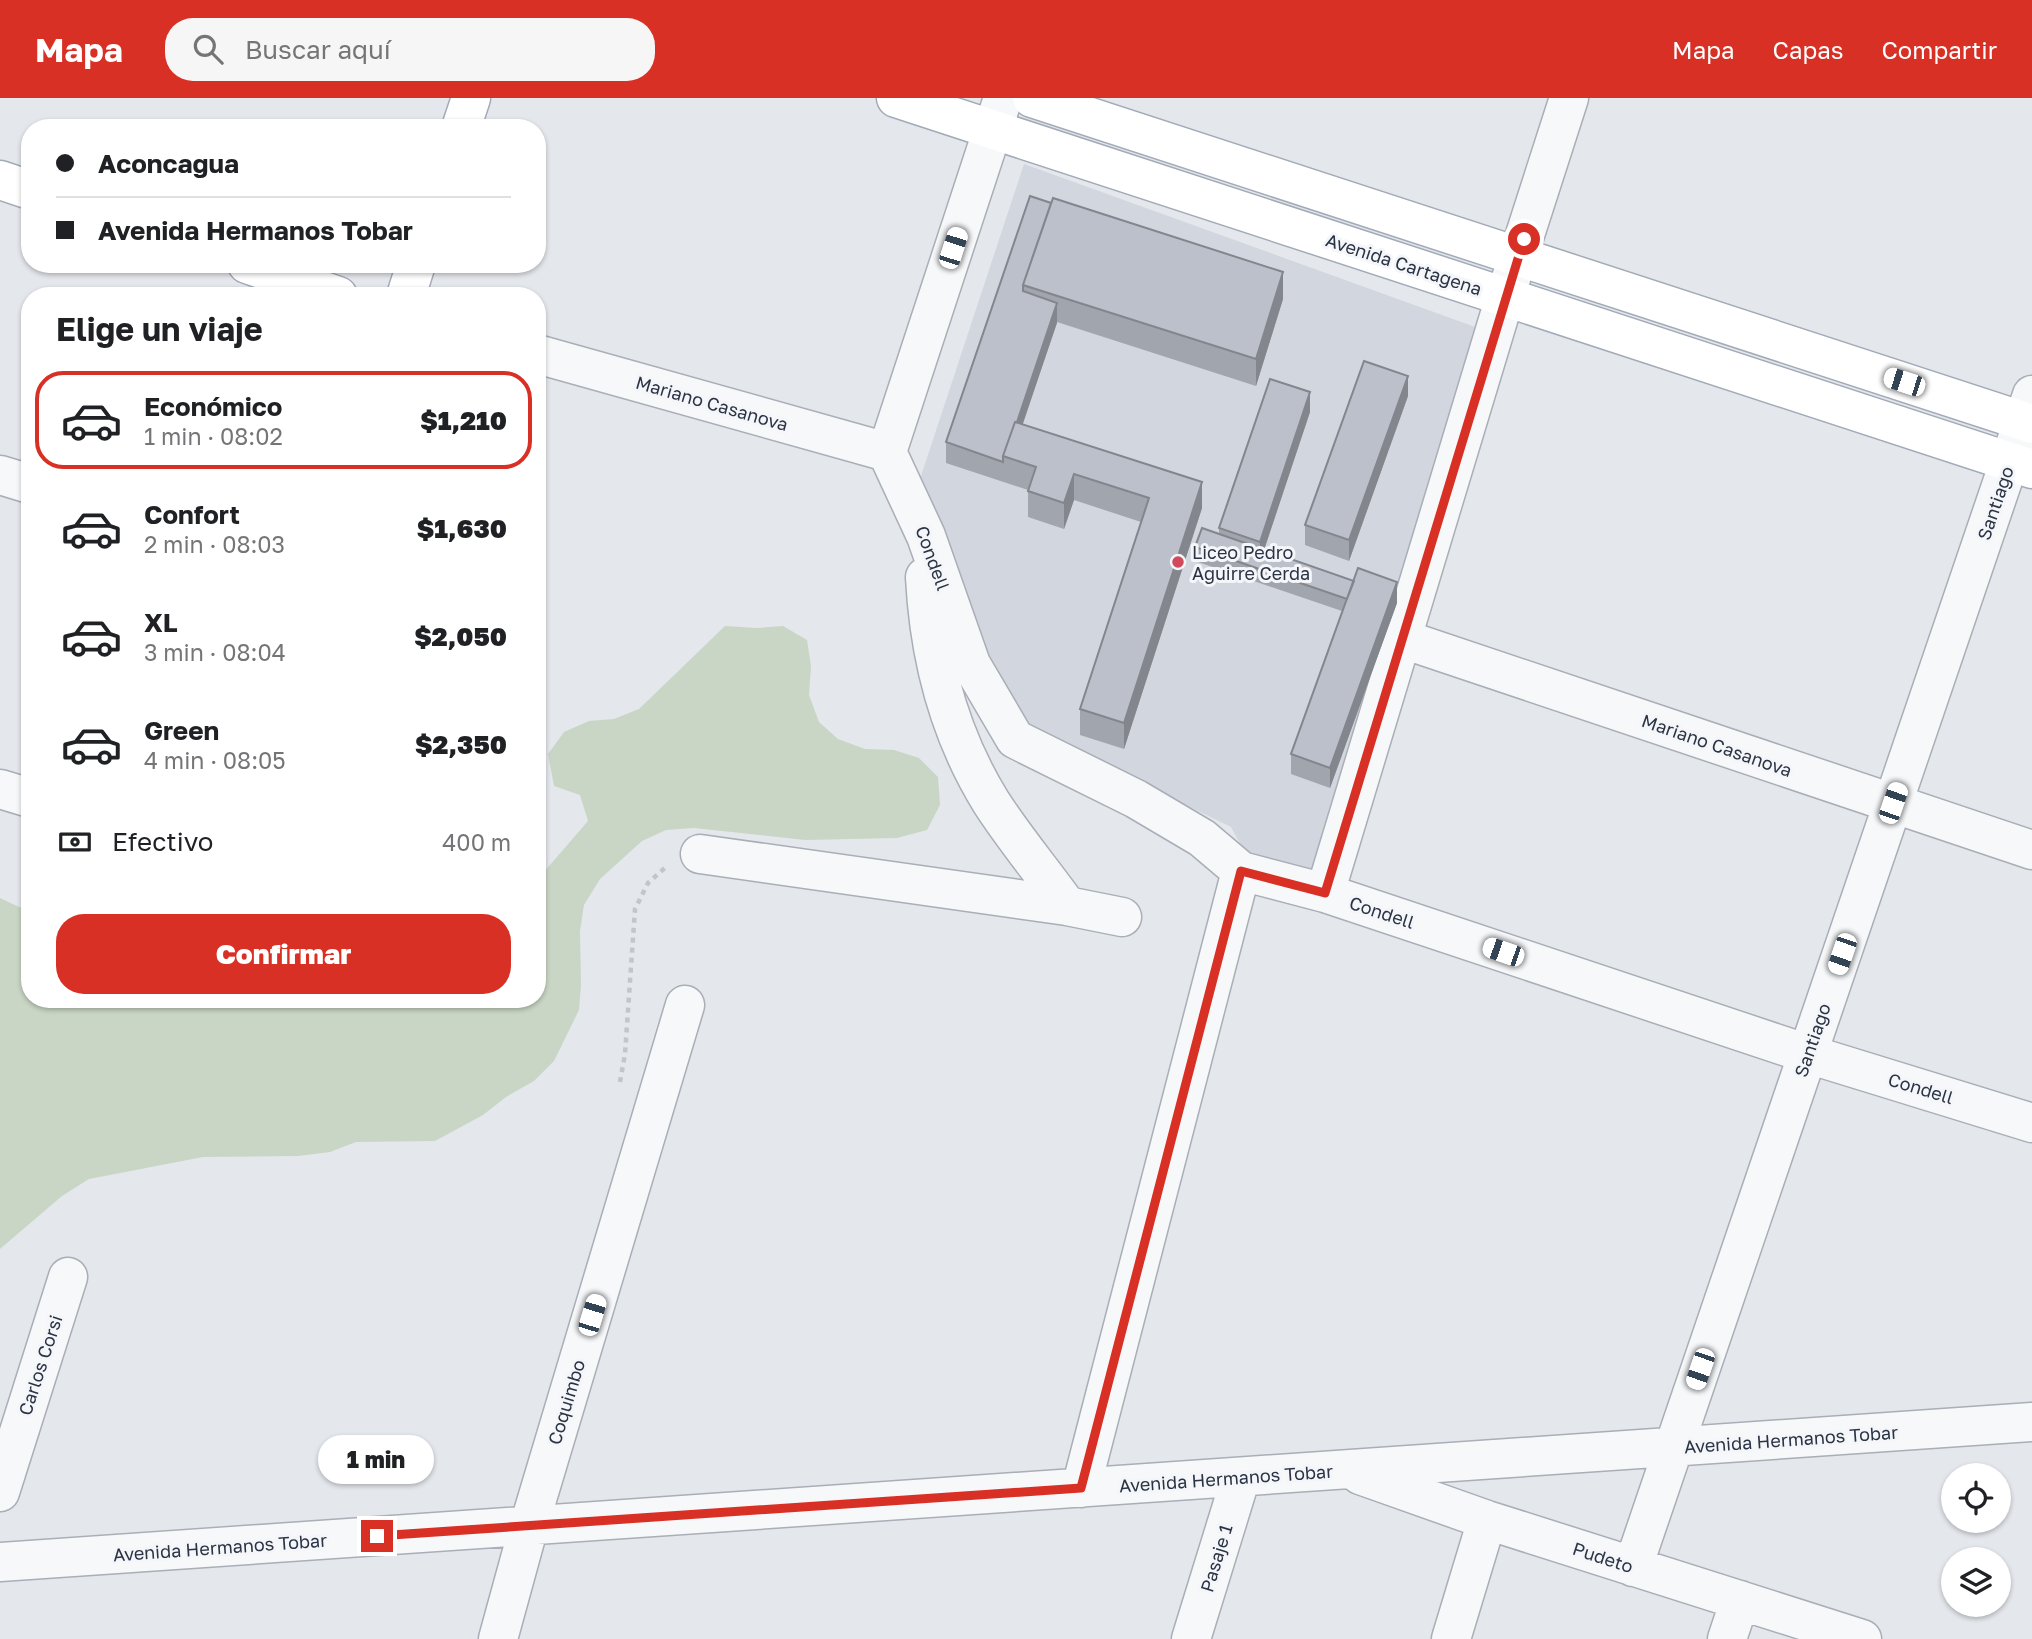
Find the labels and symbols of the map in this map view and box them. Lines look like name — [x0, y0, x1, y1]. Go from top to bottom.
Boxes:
route start — [1508, 223, 1540, 255]
car — [937, 225, 970, 271]
street label: Avenida Cartagena — [1323, 228, 1485, 300]
car — [1881, 366, 1928, 398]
street label: Mariano Casanova — [633, 371, 791, 435]
street label: Santiago — [1972, 463, 2018, 543]
street label: Condell — [911, 523, 955, 594]
place label: Liceo Pedro Aguirre Cerda — [1192, 541, 1310, 584]
marker: Liceo Pedro Aguirre Cerda — [1170, 554, 1186, 570]
street label: Mariano Casanova — [1639, 709, 1795, 781]
car — [1877, 780, 1910, 826]
street label: Condell — [1347, 891, 1418, 933]
car — [1826, 931, 1859, 977]
car — [1480, 935, 1527, 969]
street label: Santiago — [1789, 1000, 1835, 1080]
street label: Condell — [1886, 1068, 1957, 1108]
car — [576, 1292, 609, 1338]
street label: Carlos Corsi — [13, 1312, 67, 1418]
car — [1684, 1346, 1717, 1392]
street label: Coquimbo — [543, 1357, 589, 1447]
street label: Avenida Hermanos Tobar — [1683, 1421, 1899, 1457]
callout: 1 min — [319, 1434, 435, 1484]
street label: Avenida Hermanos Tobar — [1118, 1460, 1334, 1496]
route end — [361, 1520, 393, 1552]
street label: Pasaje 1 — [1195, 1521, 1237, 1595]
street label: Avenida Hermanos Tobar — [112, 1529, 328, 1565]
street label: Pudeto — [1570, 1537, 1636, 1577]

